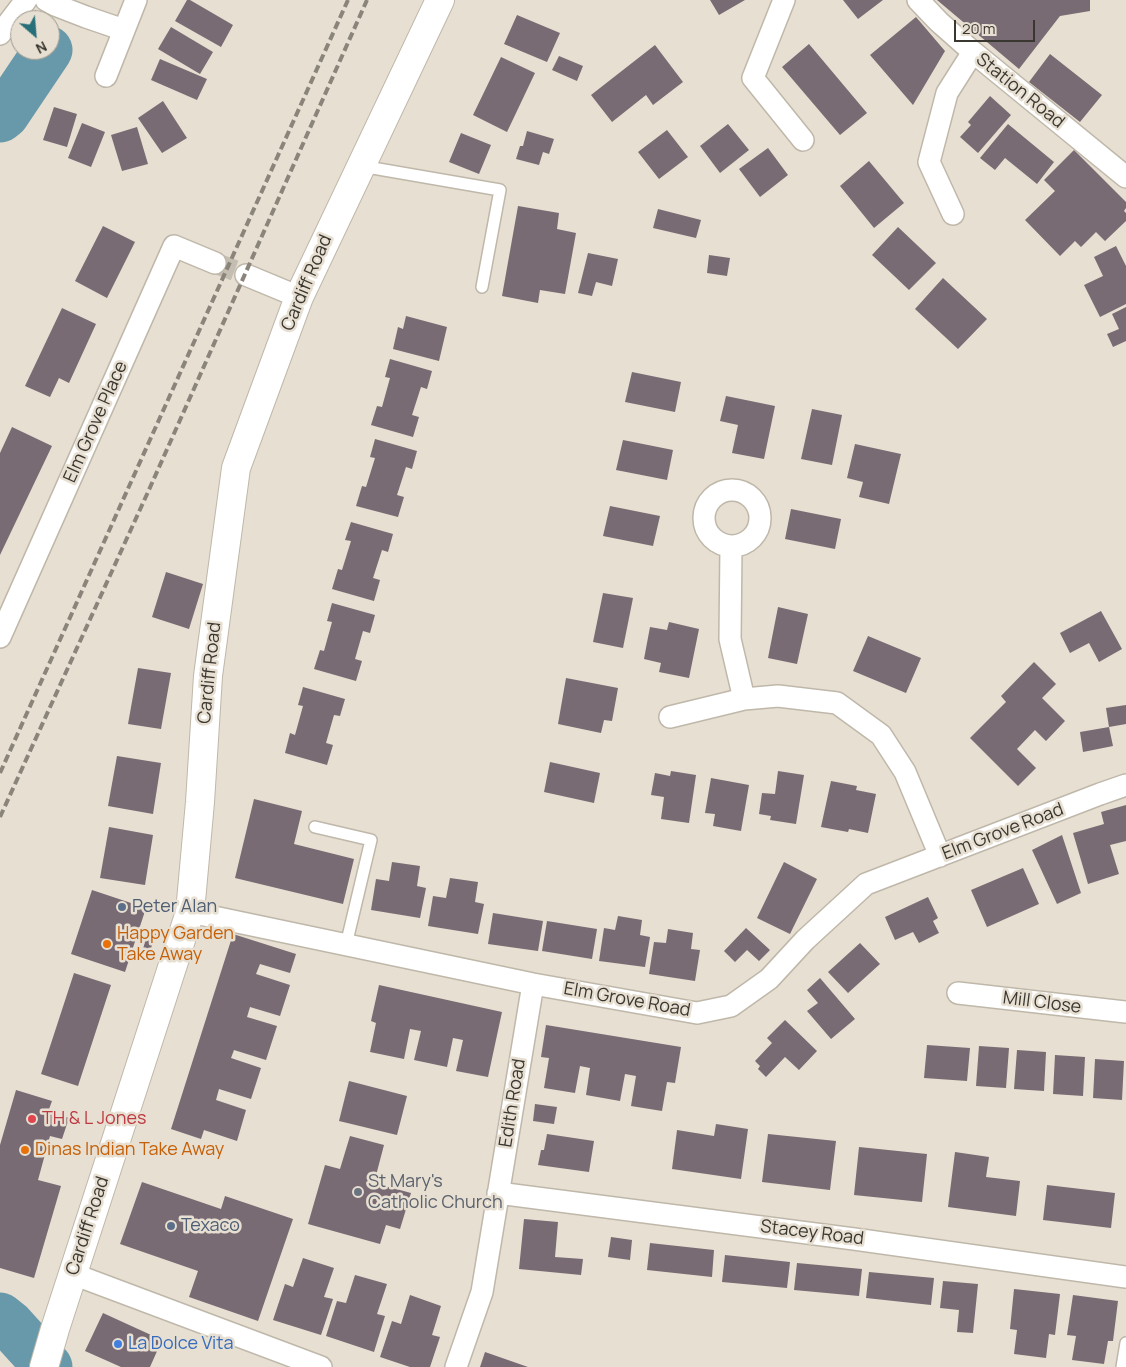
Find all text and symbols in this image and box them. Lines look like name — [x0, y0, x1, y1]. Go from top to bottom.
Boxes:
north arrow — [10, 10, 60, 60]
scale bar — [956, 10, 1037, 42]
text: 20 m — [962, 18, 995, 39]
text: N — [33, 37, 50, 59]
street label: Station Road — [972, 49, 1068, 133]
street label: Cardiff Road — [277, 232, 337, 334]
street label: Elm Grove Place — [60, 358, 132, 486]
street label: Cardiff Road — [194, 621, 226, 725]
street label: Elm Grove Road — [939, 799, 1067, 865]
place label: Peter Alan — [132, 896, 217, 918]
marker: Peter Alan — [116, 901, 128, 913]
place label: Happy Garden Take Away — [117, 923, 234, 966]
marker: Happy Garden Take Away — [101, 938, 113, 950]
street label: Elm Grove Road — [562, 978, 692, 1022]
street label: Mill Close — [1002, 987, 1082, 1019]
street label: Edith Road — [495, 1057, 531, 1149]
place label: TH & L Jones — [42, 1108, 146, 1130]
marker: TH & L Jones — [26, 1113, 38, 1125]
place label: Dinas Indian Take Away — [35, 1139, 224, 1161]
marker: Dinas Indian Take Away — [19, 1144, 31, 1156]
place label: St Mary's Catholic Church — [368, 1171, 503, 1214]
street label: Cardiff Road — [62, 1174, 114, 1278]
marker: St Mary's Catholic Church — [352, 1186, 364, 1198]
place label: Texaco — [181, 1215, 240, 1237]
street label: Stacey Road — [759, 1216, 865, 1250]
marker: Texaco — [165, 1220, 177, 1232]
place label: La Dolce Vita — [128, 1333, 233, 1355]
marker: La Dolce Vita — [112, 1338, 124, 1350]

